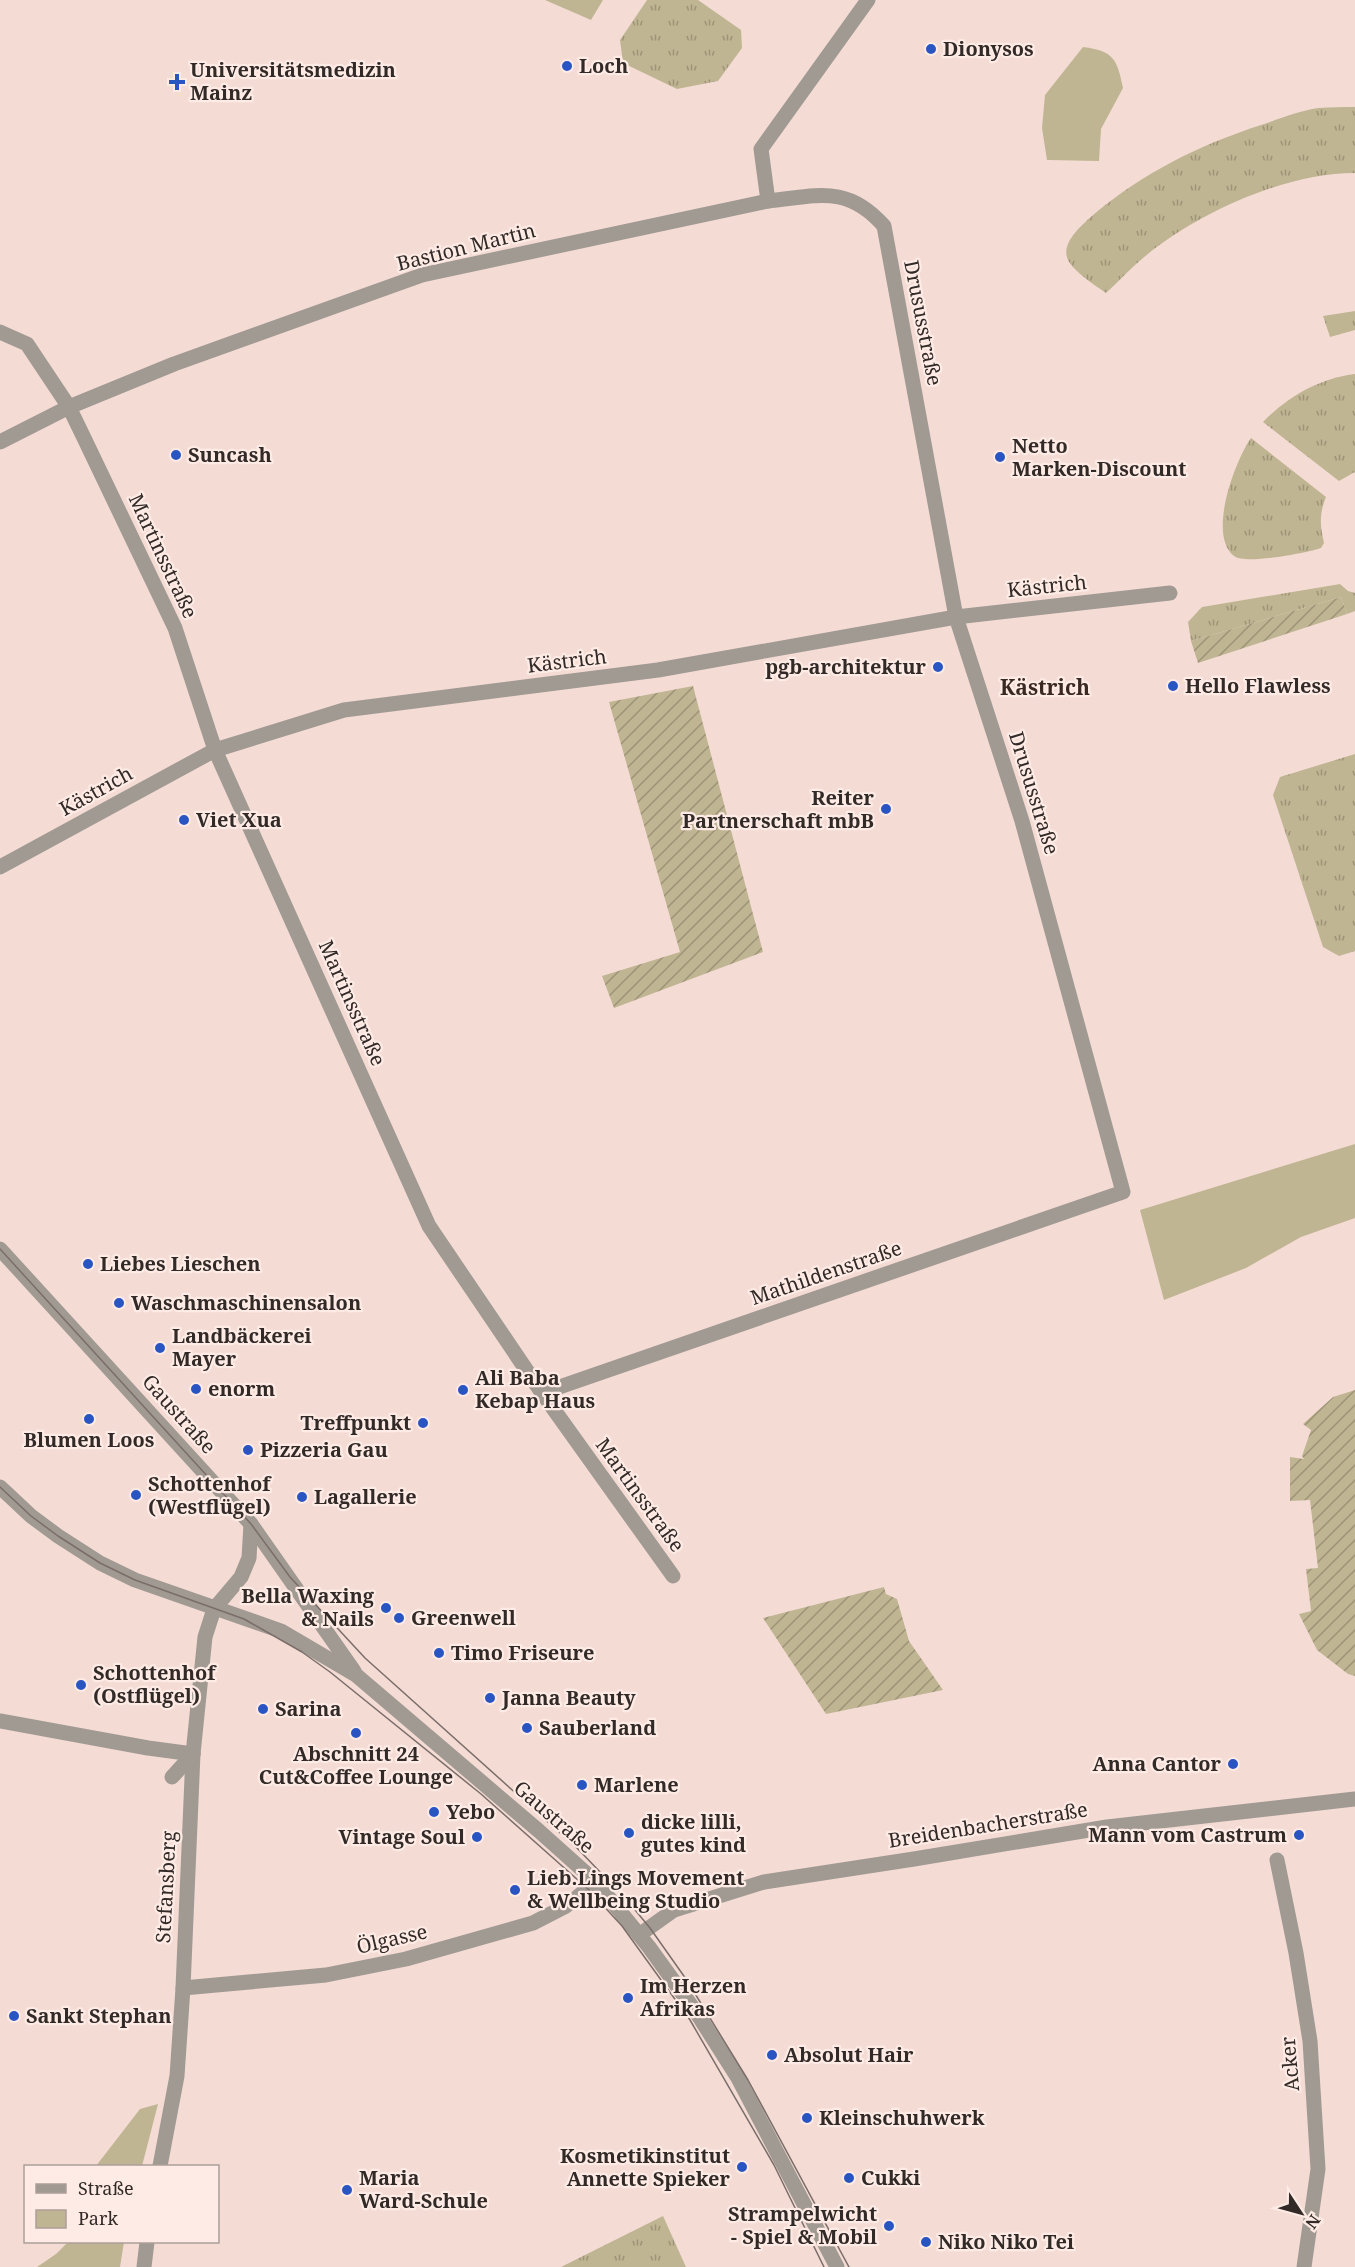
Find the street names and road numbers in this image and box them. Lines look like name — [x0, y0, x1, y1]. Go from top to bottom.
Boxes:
street label: Bastion Martin — [394, 216, 538, 277]
street label: Drususstraße — [898, 258, 949, 388]
street label: Martinsstraße — [123, 489, 204, 623]
street label: Kästrich — [1006, 568, 1088, 603]
street label: Kästrich — [526, 642, 608, 679]
street label: Drususstraße — [1003, 728, 1066, 858]
street label: Kästrich — [54, 759, 137, 822]
street label: Martinsstraße — [313, 936, 392, 1070]
street label: Mathildenstraße — [747, 1234, 905, 1311]
street label: Gaustraße — [136, 1368, 222, 1459]
street label: Martinsstraße — [590, 1432, 691, 1557]
street label: Gaustraße — [508, 1774, 600, 1859]
street label: Breidenbacherstraße — [886, 1795, 1090, 1854]
street label: Stefansberg — [149, 1830, 182, 1944]
street label: Ölgasse — [354, 1917, 430, 1960]
street label: Acker — [1274, 2035, 1305, 2093]

